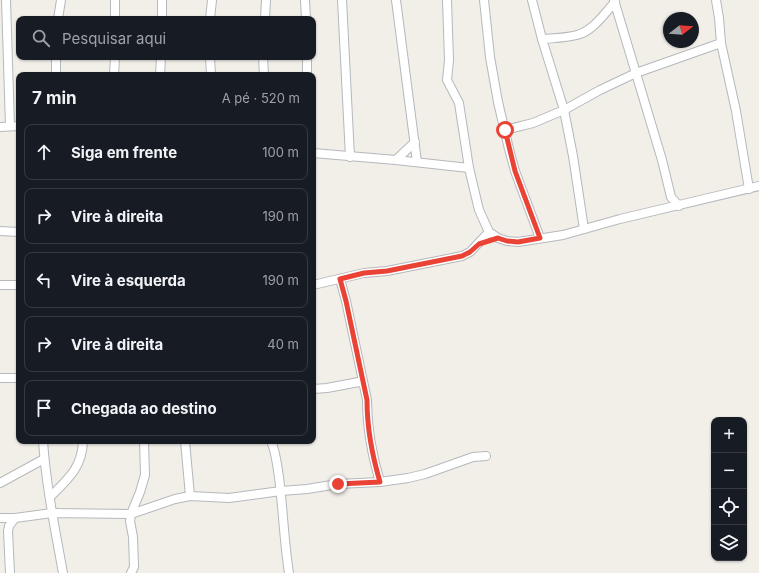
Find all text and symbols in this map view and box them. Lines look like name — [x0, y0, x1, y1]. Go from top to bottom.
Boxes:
north arrow — [663, 12, 699, 48]
search box — [16, 16, 316, 60]
icon: search — [30, 27, 52, 49]
text: Pesquisar aqui — [62, 29, 166, 48]
text: 7 min — [32, 88, 77, 108]
text: A pé · 520 m — [222, 90, 300, 106]
route start — [496, 121, 514, 139]
icon: ahead — [33, 141, 55, 163]
text: Siga em frente — [71, 143, 177, 162]
text: 100 m — [262, 144, 299, 160]
icon: right — [33, 205, 55, 227]
text: Vire à direita — [71, 207, 163, 226]
text: 190 m — [262, 208, 299, 224]
icon: left — [33, 269, 55, 291]
text: Vire à esquerda — [71, 271, 186, 290]
text: 190 m — [262, 272, 299, 288]
icon: right — [33, 333, 55, 355]
text: Vire à direita — [71, 335, 163, 354]
text: 40 m — [267, 336, 299, 352]
icon: arrive — [33, 397, 55, 419]
text: Chegada ao destino — [71, 399, 217, 418]
map controls — [711, 417, 747, 561]
button: + — [711, 417, 747, 453]
button: − — [711, 453, 747, 489]
route end — [329, 475, 347, 493]
button: locate — [711, 489, 747, 525]
button: layers — [711, 525, 747, 561]

